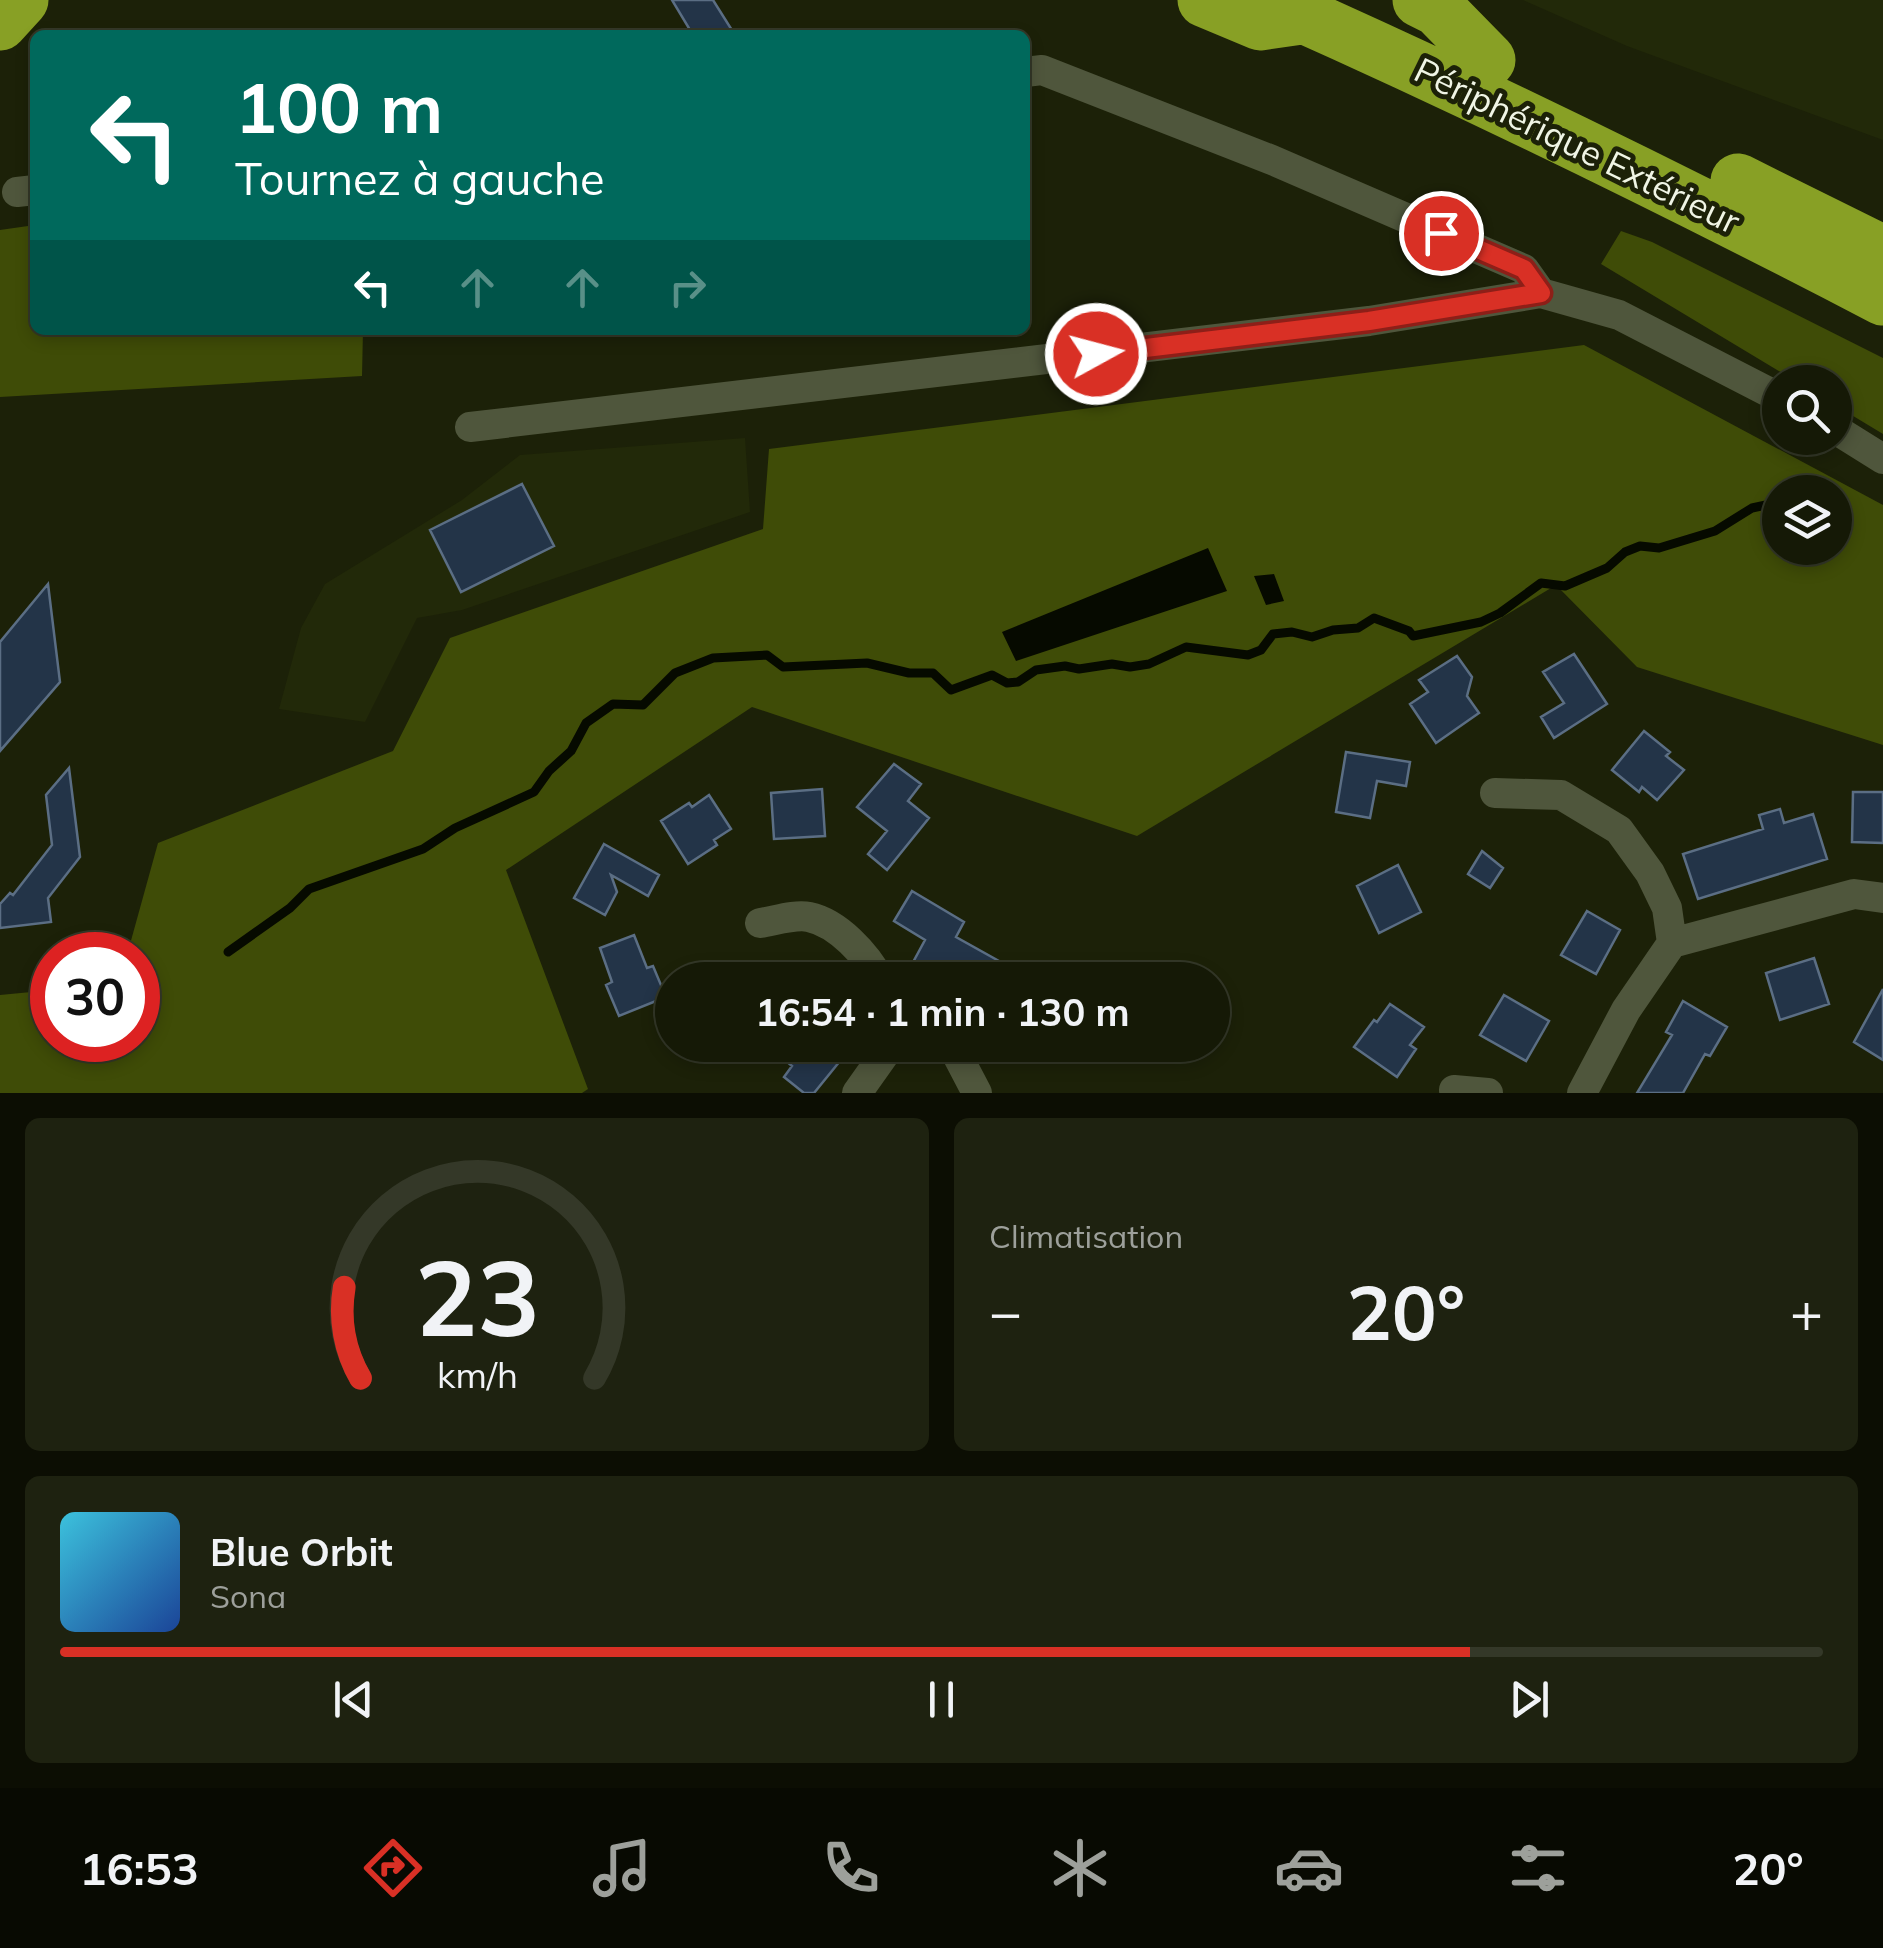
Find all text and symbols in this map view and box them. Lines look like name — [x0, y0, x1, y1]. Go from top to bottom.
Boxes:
street label: Périphérique Extérieur — [1408, 47, 1748, 243]
text: 100 m — [235, 63, 443, 151]
icon: left — [70, 70, 200, 200]
text: Tournez à gauche — [235, 150, 605, 206]
pin — [1399, 191, 1484, 276]
icon: arrive — [1414, 206, 1469, 261]
icon: left — [345, 260, 400, 315]
icon: ahead — [450, 260, 505, 315]
icon: ahead — [555, 260, 610, 315]
icon: right — [660, 260, 715, 315]
position arrow — [1044, 302, 1148, 406]
map controls — [1762, 365, 1852, 565]
button: search — [1762, 365, 1852, 455]
button: layers — [1762, 475, 1852, 565]
speed limit sign: 30 — [30, 932, 160, 1062]
text: 16:54 · 1 min · 130 m — [755, 988, 1130, 1036]
text: Climatisation — [989, 1216, 1183, 1256]
text: 23 — [415, 1231, 539, 1362]
text: 20° — [1347, 1265, 1465, 1359]
text: − — [989, 1277, 1022, 1346]
text: + — [1790, 1277, 1823, 1346]
text: km/h — [437, 1352, 517, 1397]
text: Blue Orbit — [210, 1528, 393, 1576]
text: Sona — [210, 1576, 286, 1616]
icon: previous — [326, 1672, 381, 1727]
icon: pause — [914, 1672, 969, 1727]
icon: next — [1502, 1672, 1557, 1727]
icon: directions — [358, 1833, 428, 1903]
icon: music — [587, 1833, 657, 1903]
icon: phone — [816, 1833, 886, 1903]
icon: climate — [1045, 1833, 1115, 1903]
icon: car — [1274, 1833, 1344, 1903]
icon: filters — [1503, 1833, 1573, 1903]
text: 16:53 — [80, 1840, 199, 1896]
text: 20° — [1732, 1840, 1803, 1896]

